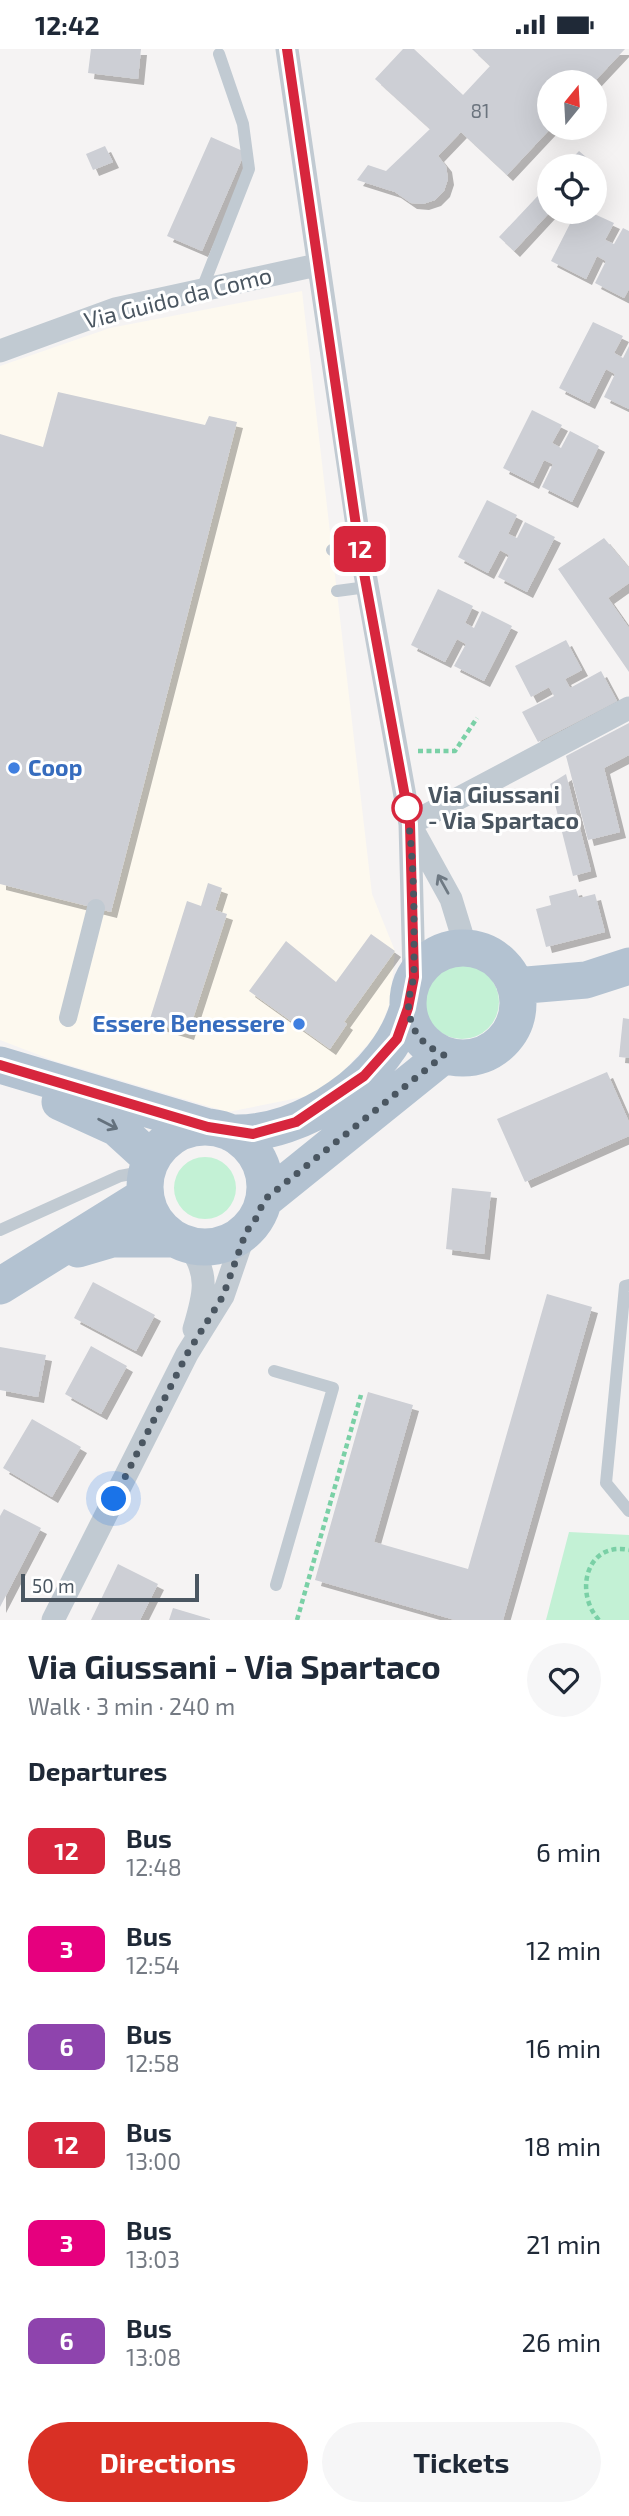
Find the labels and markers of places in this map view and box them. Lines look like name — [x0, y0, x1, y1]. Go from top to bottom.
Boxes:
place label: Coop — [28, 753, 82, 781]
marker: Coop — [6, 760, 22, 776]
place label: Via Giussani - Via Spartaco — [428, 780, 579, 834]
marker: Via Giussani - Via Spartaco — [392, 793, 422, 823]
place label: Essere Benessere — [92, 1009, 285, 1037]
marker: Essere Benessere — [291, 1016, 307, 1032]

